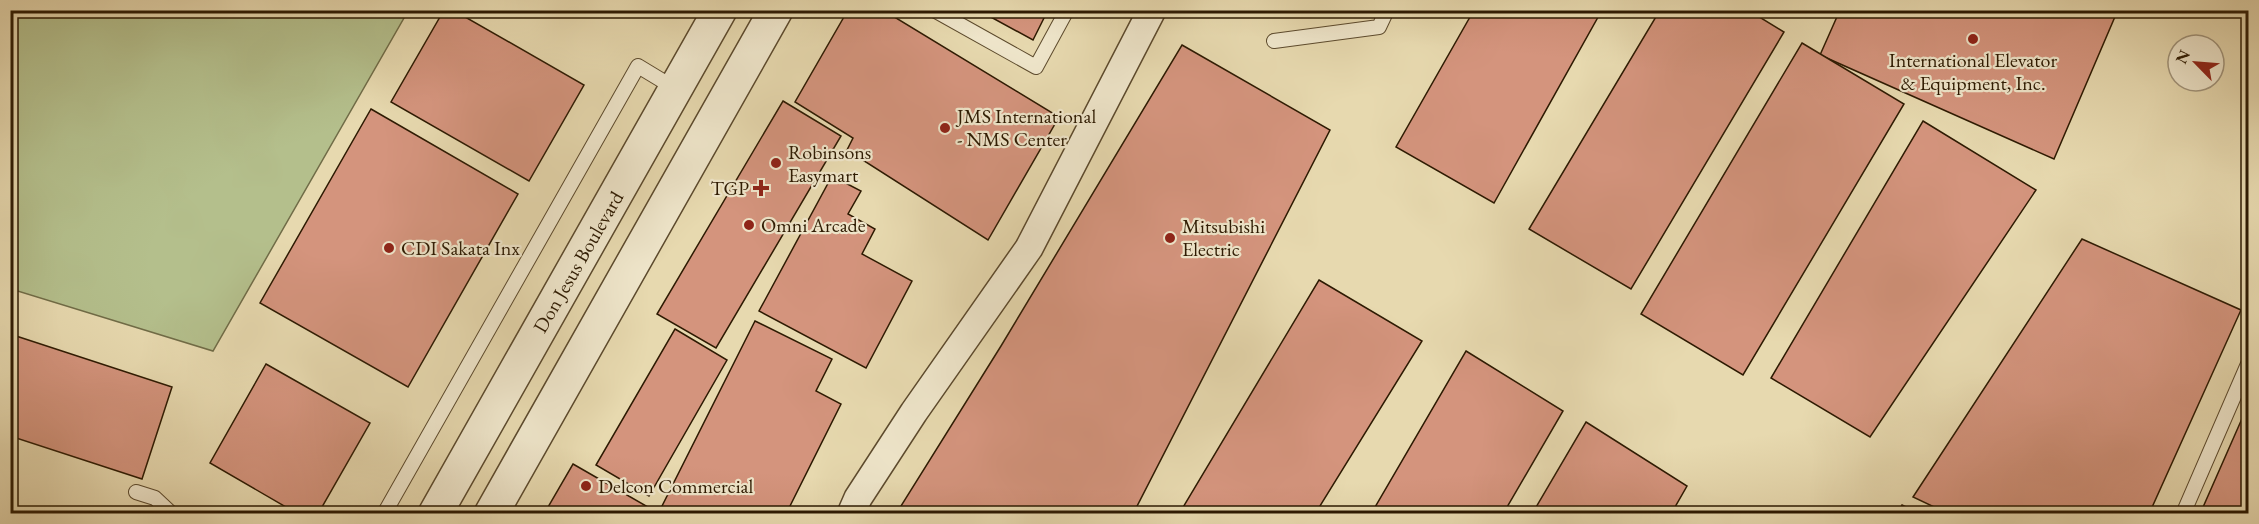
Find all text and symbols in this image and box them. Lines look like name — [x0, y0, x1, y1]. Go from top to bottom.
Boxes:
marker: International Elevator & Equipment, Inc. — [1966, 32, 1980, 46]
north arrow — [2166, 33, 2226, 93]
place label: International Elevator & Equipment, Inc. — [1889, 47, 2057, 96]
text: N — [2171, 47, 2195, 67]
place label: JMS International - NMS Center — [955, 103, 1096, 152]
marker: JMS International - NMS Center — [938, 121, 952, 135]
place label: Robinsons Easymart — [788, 139, 871, 188]
marker: Robinsons Easymart — [769, 156, 783, 170]
place label: TGP — [710, 175, 749, 201]
marker: TGP — [754, 181, 768, 195]
street label: Don Jesus Boulevard — [527, 186, 630, 338]
place label: Omni Arcade — [761, 212, 866, 238]
place label: Mitsubishi Electric — [1182, 213, 1265, 262]
marker: Omni Arcade — [742, 218, 756, 232]
marker: Mitsubishi Electric — [1163, 231, 1177, 245]
place label: CDI Sakata Inx — [401, 235, 520, 261]
marker: CDI Sakata Inx — [382, 241, 396, 255]
place label: Delcon Commercial — [598, 473, 754, 499]
marker: Delcon Commercial — [579, 479, 593, 493]

